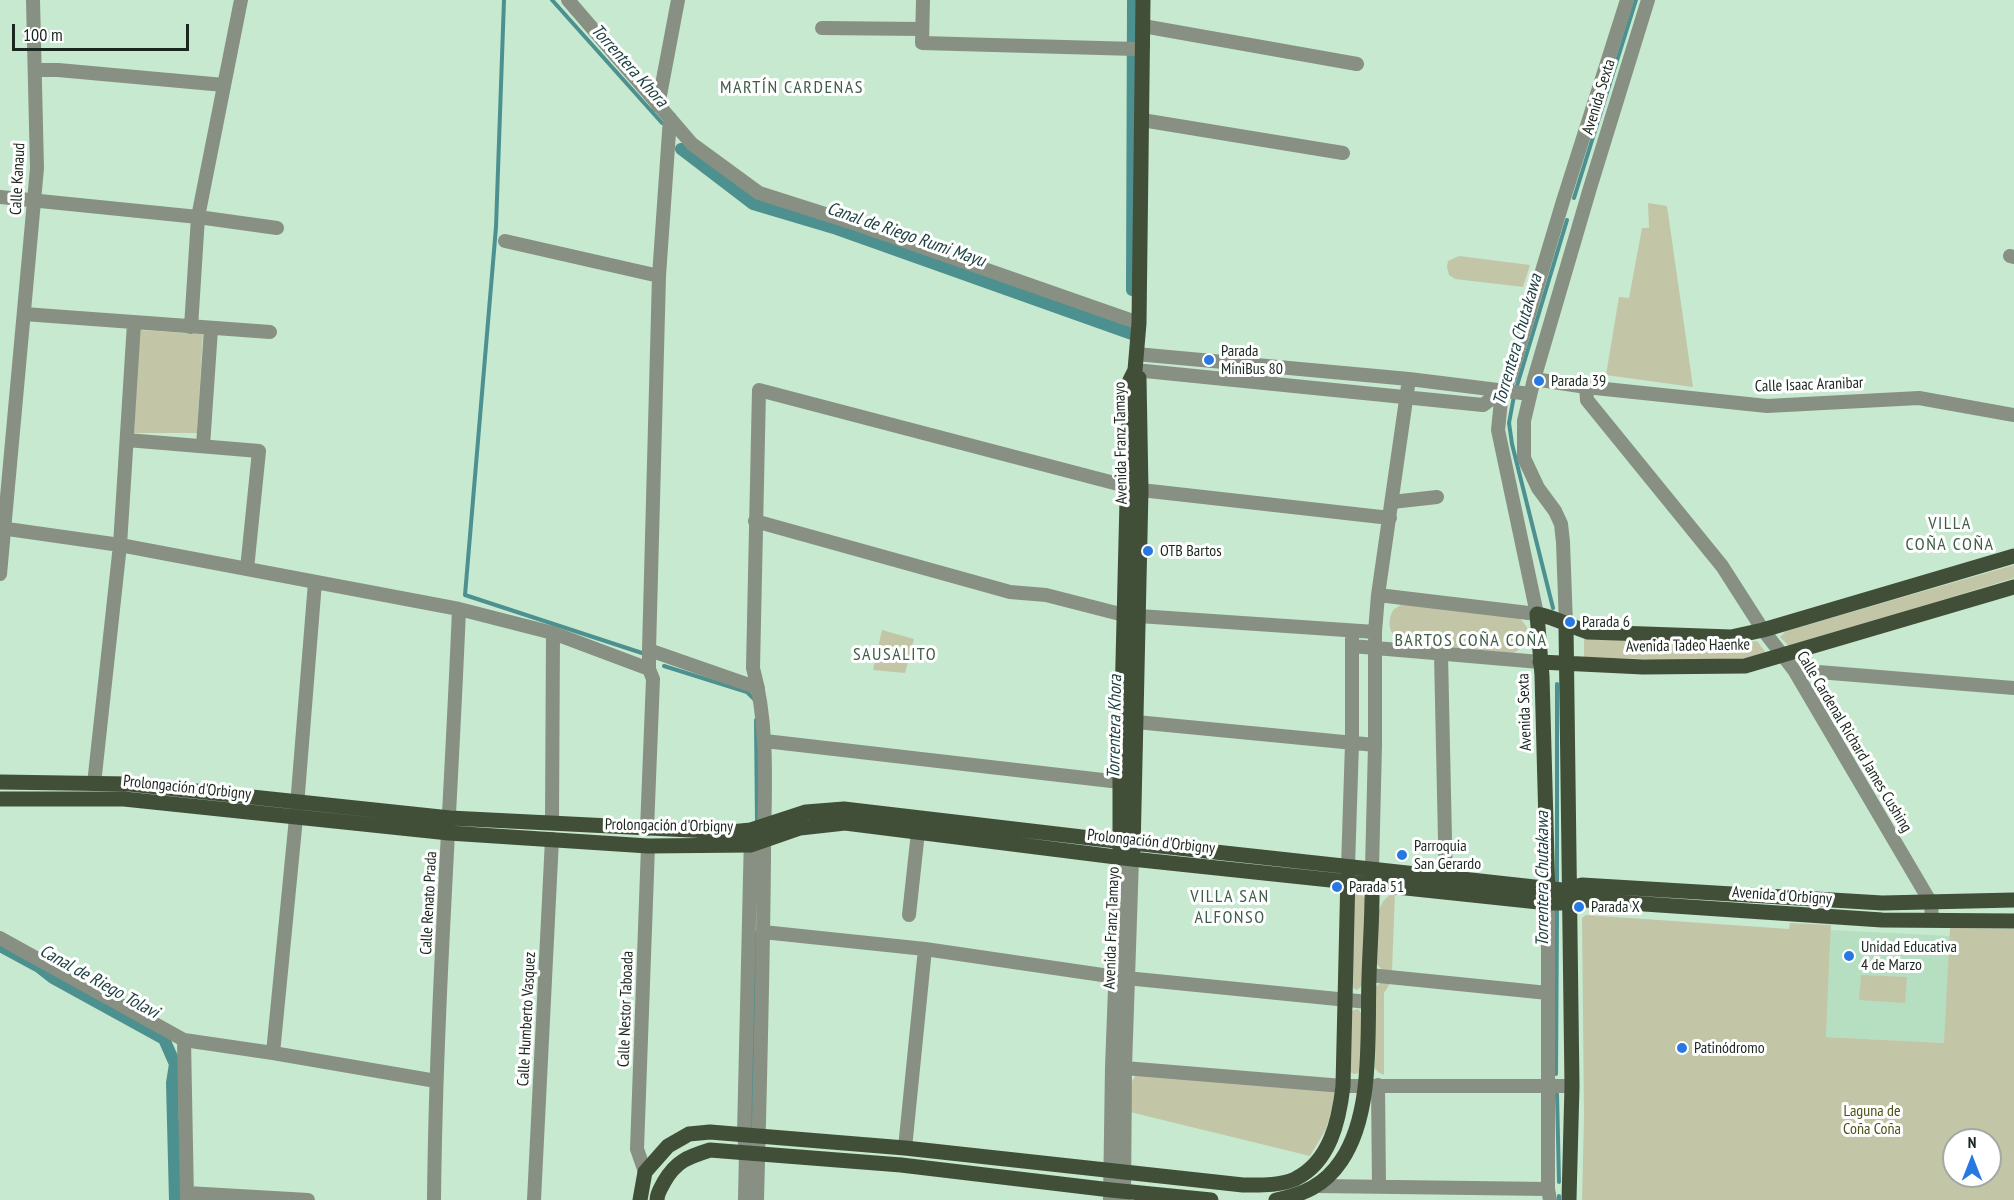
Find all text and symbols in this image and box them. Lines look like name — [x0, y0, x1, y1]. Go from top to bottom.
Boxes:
scale bar — [15, 12, 192, 50]
water label: Torrentera Khora — [586, 20, 672, 112]
text: 100 m — [23, 23, 63, 46]
street label: Avenida Sexta — [1578, 57, 1620, 137]
district label: MARTÍN CARDENAS — [720, 77, 864, 99]
street label: Calle Kanaud — [7, 142, 29, 216]
water label: Canal de Riego Rumi Mayu — [824, 198, 988, 272]
water label: Torrentera Chutakawa — [1489, 272, 1547, 408]
place label: Parada MiniBus 80 — [1221, 341, 1283, 379]
marker: Parada MiniBus 80 — [1202, 353, 1216, 367]
place label: Parada 39 — [1551, 371, 1606, 391]
marker: Parada 39 — [1532, 374, 1546, 388]
street label: Calle Isaac Aranibar — [1754, 374, 1864, 396]
street label: Avenida Franz Tamayo — [1110, 382, 1132, 504]
district label: VILLA COÑA COÑA — [1905, 513, 1995, 556]
place label: OTB Bartos — [1160, 541, 1222, 561]
marker: OTB Bartos — [1141, 544, 1155, 558]
place label: Parada 6 — [1582, 612, 1630, 632]
marker: Parada 6 — [1563, 615, 1577, 629]
district label: BARTOS COÑA COÑA — [1394, 630, 1548, 652]
street label: Avenida Tadeo Haenke — [1626, 635, 1750, 657]
district label: SAUSALITO — [853, 644, 937, 666]
street label: Calle Cardenal Richard James Cushing — [1792, 648, 1916, 836]
street label: Avenida Sexta — [1514, 673, 1536, 751]
water label: Torrentera Khora — [1103, 675, 1127, 779]
street label: Prolongación d'Orbigny — [122, 772, 252, 804]
water label: Torrentera Chutakawa — [1532, 811, 1554, 947]
street label: Prolongación d'Orbigny — [605, 815, 733, 837]
street label: Prolongación d'Orbigny — [1086, 826, 1216, 858]
place label: Parroquia San Gerardo — [1414, 836, 1481, 874]
marker: Parroquia San Gerardo — [1395, 848, 1409, 862]
street label: Calle Renato Prada — [417, 851, 441, 955]
street label: Avenida Franz Tamayo — [1100, 866, 1124, 990]
place label: Parada 51 — [1349, 877, 1404, 897]
marker: Parada 51 — [1330, 880, 1344, 894]
street label: Avenida d'Orbigny — [1731, 883, 1833, 909]
district label: VILLA SAN ALFONSO — [1190, 886, 1270, 928]
place label: Parada X — [1591, 897, 1640, 917]
marker: Parada X — [1572, 900, 1586, 914]
place label: Unidad Educativa 4 de Marzo — [1861, 937, 1957, 975]
water label: Canal de Riego Tolavi — [36, 940, 162, 1024]
marker: Unidad Educativa 4 de Marzo — [1842, 949, 1856, 963]
street label: Calle Humberto Vasquez — [514, 951, 540, 1087]
street label: Calle Nestor Taboada — [614, 951, 638, 1067]
place label: Patinódromo — [1694, 1038, 1765, 1058]
marker: Patinódromo — [1675, 1041, 1689, 1055]
park label: Laguna de Coña Coña — [1843, 1101, 1901, 1139]
north arrow — [1942, 1128, 2002, 1188]
text: N — [1968, 1132, 1976, 1152]

